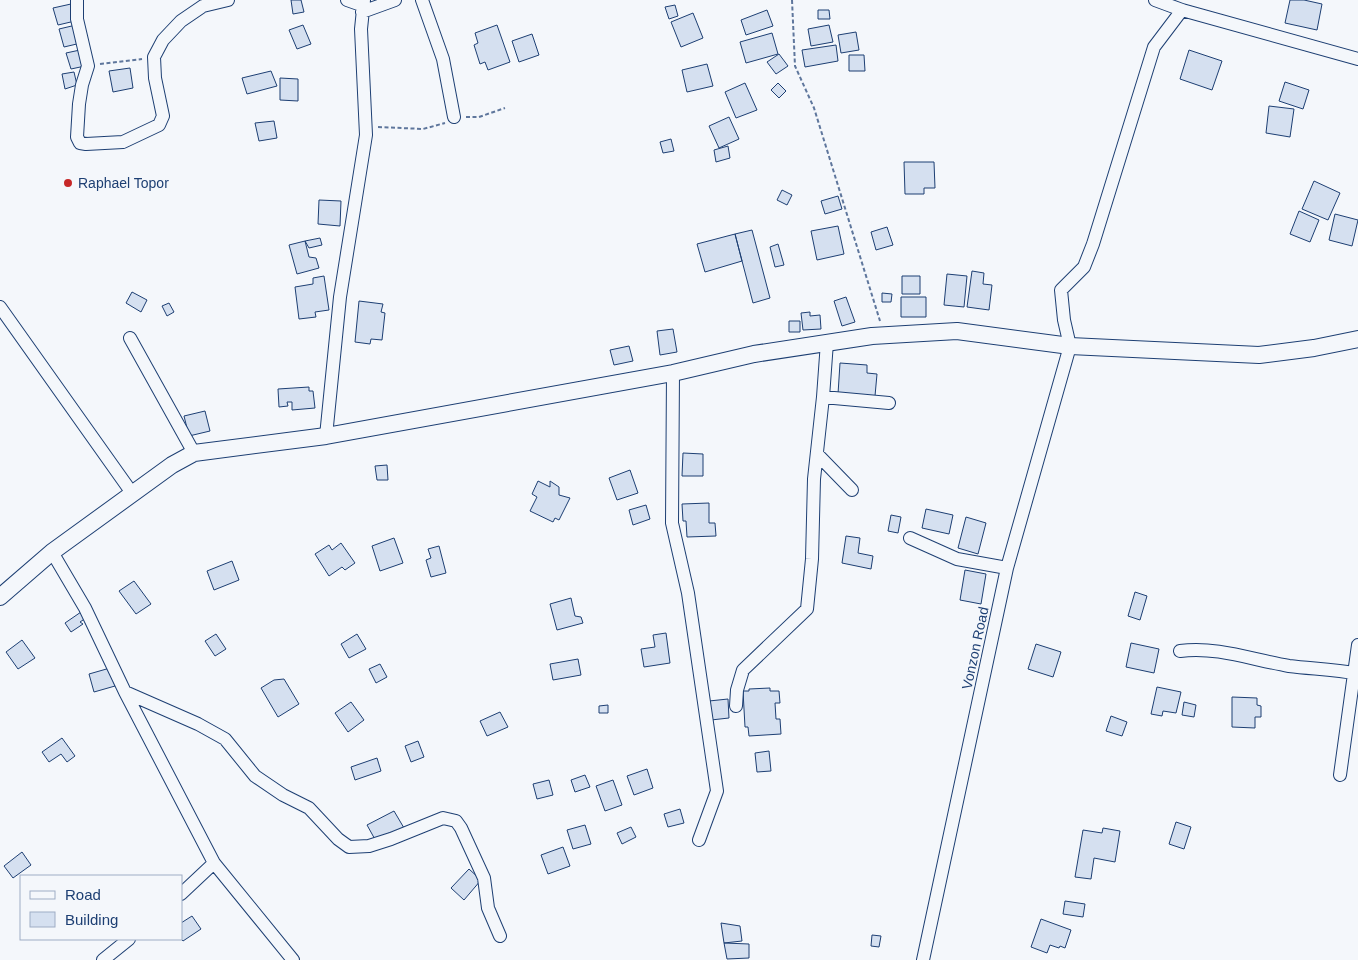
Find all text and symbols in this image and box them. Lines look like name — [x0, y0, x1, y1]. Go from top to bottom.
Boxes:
place label: Raphael Topor — [78, 175, 169, 191]
marker: Raphael Topor — [62, 177, 74, 189]
street label: Vonzon Road — [958, 605, 992, 691]
legend — [20, 875, 182, 940]
text: Road — [65, 886, 101, 903]
text: Building — [65, 911, 118, 928]

